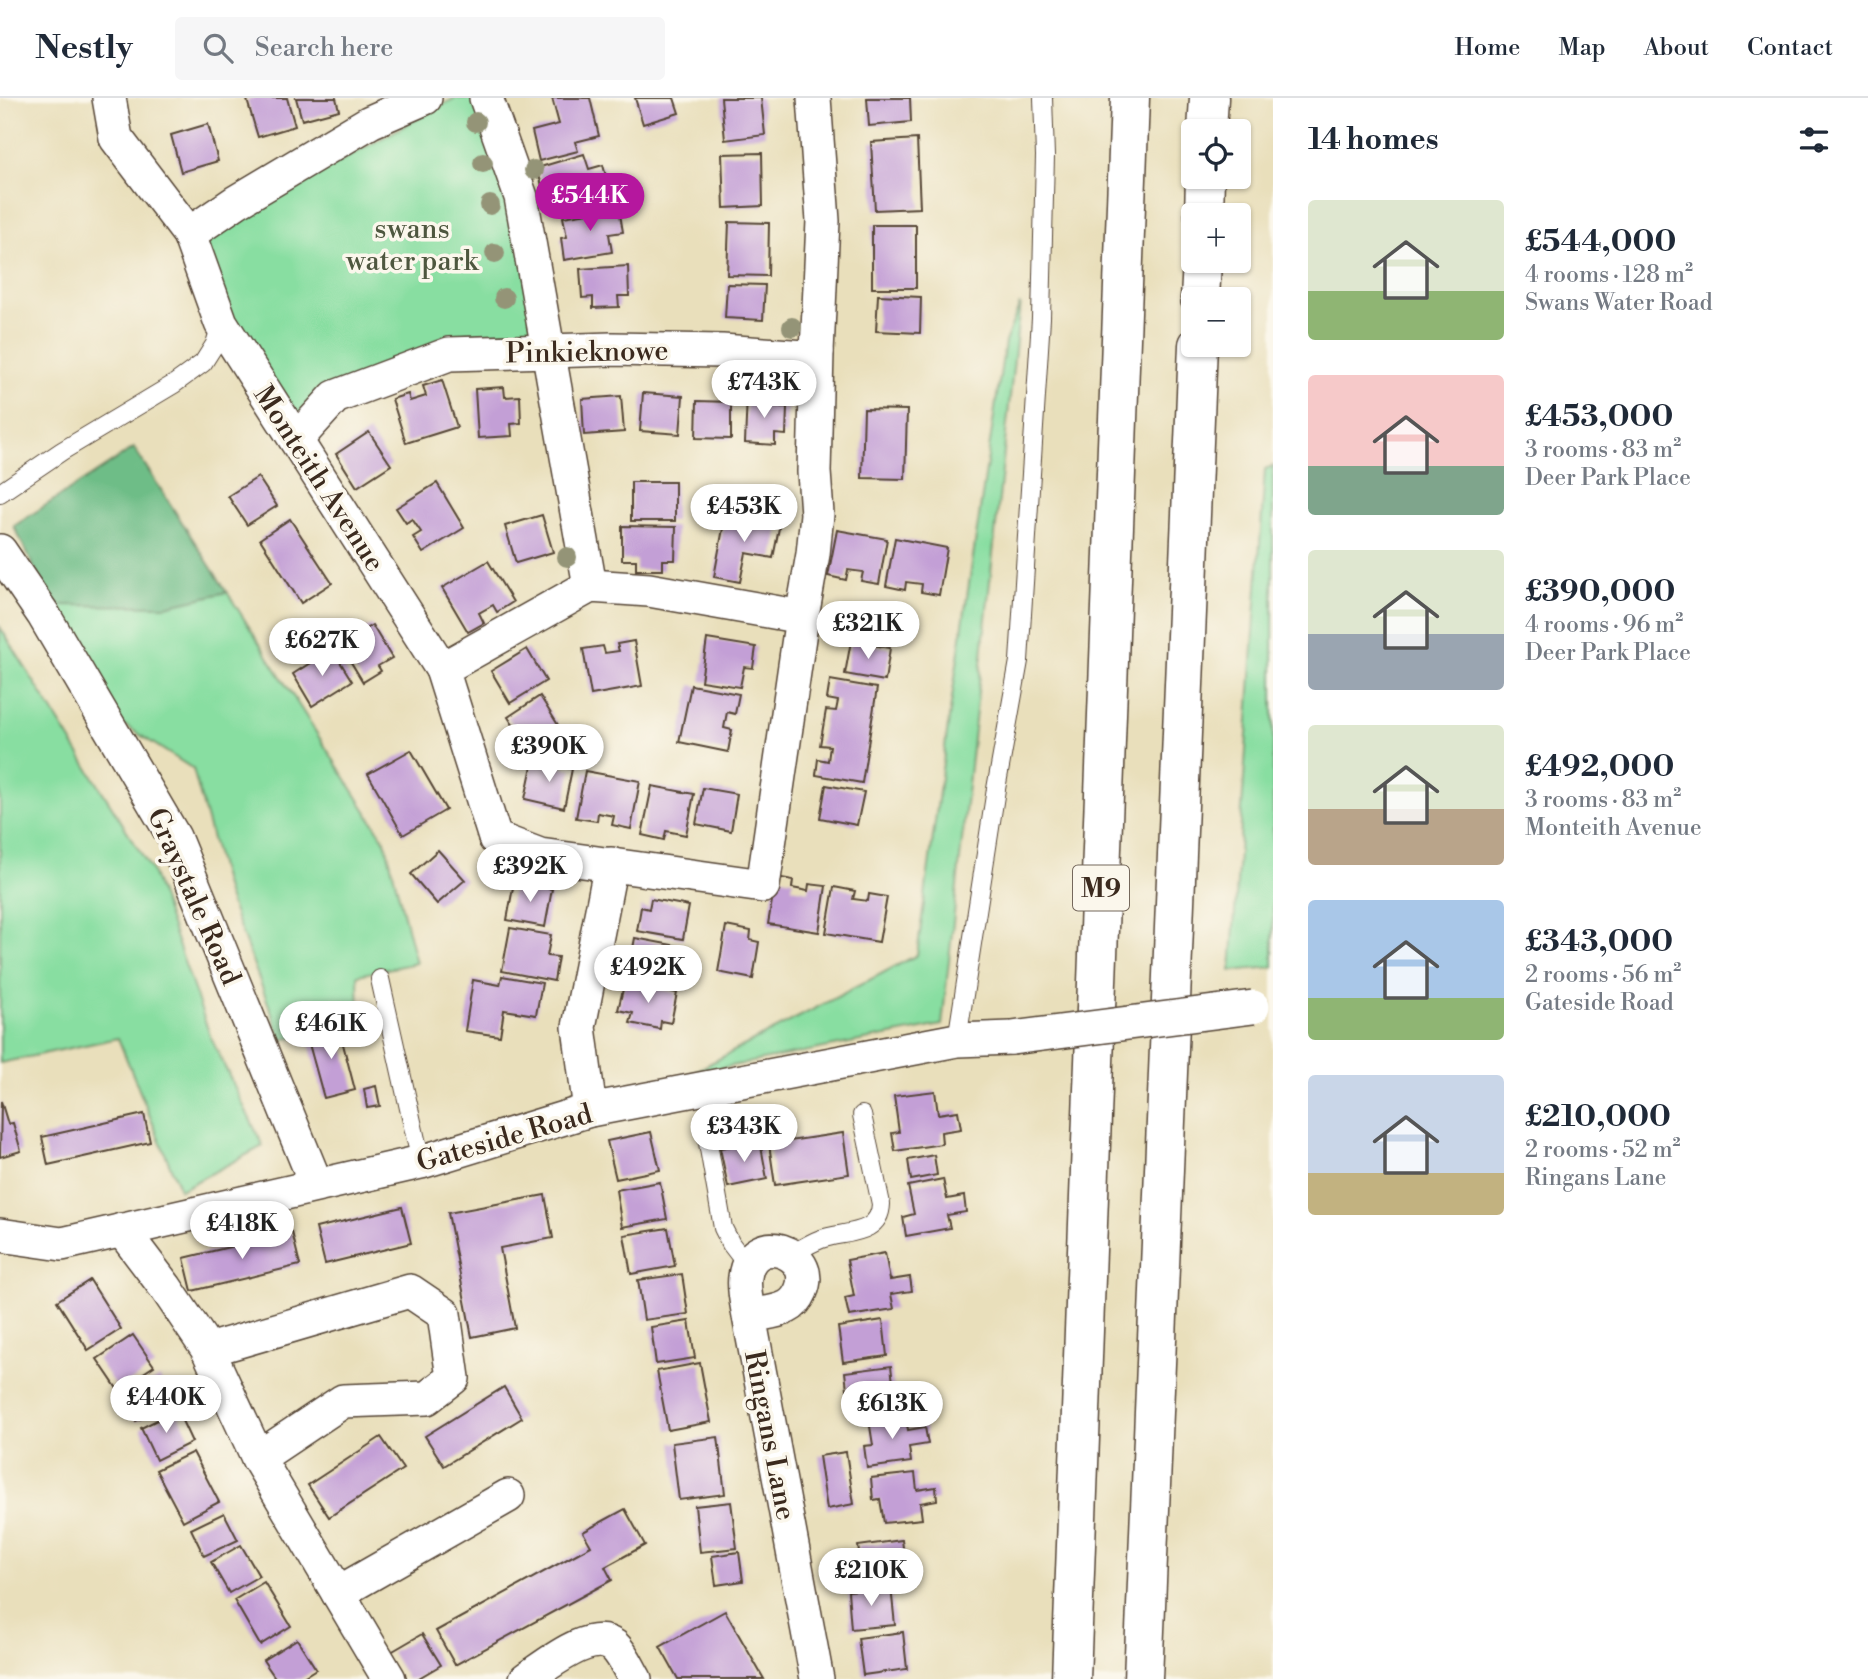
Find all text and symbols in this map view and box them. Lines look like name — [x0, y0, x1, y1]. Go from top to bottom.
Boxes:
search box — [175, 17, 665, 80]
text: Nestly — [35, 28, 133, 69]
icon: search — [199, 29, 237, 67]
text: Search here — [255, 32, 393, 64]
text: Home — [1455, 33, 1520, 63]
text: Map — [1558, 33, 1606, 63]
text: About — [1644, 33, 1709, 63]
text: Contact — [1747, 33, 1833, 63]
map controls — [1181, 119, 1251, 357]
button: locate — [1181, 119, 1251, 189]
text: 14 homes — [1308, 121, 1439, 159]
icon: filters — [1795, 121, 1833, 159]
pin: £544K — [541, 174, 639, 233]
text: £544K — [551, 182, 629, 210]
button: + — [1181, 203, 1251, 273]
park label: swans water park — [345, 212, 479, 279]
text: £544,000 — [1525, 223, 1676, 261]
icon: home — [1364, 228, 1448, 312]
text: 4 rooms · 128 m² — [1525, 261, 1693, 289]
button: − — [1181, 287, 1251, 357]
text: Swans Water Road — [1525, 289, 1713, 317]
street label: Pinkieknowe — [505, 334, 669, 371]
pin: £743K — [715, 360, 813, 420]
text: £743K — [728, 369, 800, 397]
street label: Monteith Avenue — [246, 379, 392, 578]
text: £453,000 — [1525, 398, 1673, 436]
icon: home — [1364, 403, 1448, 487]
text: 3 rooms · 83 m² — [1525, 436, 1681, 464]
text: Deer Park Place — [1525, 464, 1691, 492]
pin: £453K — [695, 484, 793, 544]
text: £453K — [706, 493, 782, 521]
text: £390,000 — [1525, 573, 1675, 611]
icon: home — [1364, 578, 1448, 662]
pin: £321K — [819, 602, 917, 661]
text: £321K — [832, 610, 904, 638]
text: 4 rooms · 96 m² — [1525, 611, 1683, 639]
pin: £627K — [273, 618, 371, 678]
text: £627K — [285, 627, 359, 655]
text: Deer Park Place — [1525, 639, 1691, 667]
pin: £390K — [500, 724, 598, 784]
text: £390K — [511, 733, 587, 761]
text: £492,000 — [1525, 748, 1674, 786]
icon: home — [1364, 753, 1448, 837]
text: 3 rooms · 83 m² — [1525, 786, 1681, 814]
street label: Graystale Road — [139, 803, 248, 991]
text: Monteith Avenue — [1525, 814, 1702, 842]
pin: £392K — [481, 844, 579, 904]
text: £392K — [493, 853, 567, 881]
road number: M9 — [1073, 866, 1129, 910]
text: £343,000 — [1525, 923, 1673, 961]
icon: home — [1364, 928, 1448, 1012]
pin: £492K — [599, 946, 697, 1005]
text: £492K — [610, 954, 686, 982]
text: 2 rooms · 56 m² — [1525, 961, 1681, 989]
text: Gateside Road — [1525, 989, 1674, 1017]
pin: £461K — [282, 1002, 380, 1061]
text: £461K — [295, 1010, 367, 1038]
street label: Gateside Road — [413, 1097, 596, 1180]
text: £210,000 — [1525, 1098, 1671, 1136]
icon: home — [1364, 1103, 1448, 1187]
pin: £343K — [695, 1104, 793, 1164]
text: £343K — [707, 1113, 781, 1141]
text: 2 rooms · 52 m² — [1525, 1136, 1681, 1164]
text: Ringans Lane — [1525, 1164, 1666, 1192]
pin: £418K — [193, 1202, 291, 1261]
text: £418K — [206, 1210, 278, 1238]
street label: Ringans Lane — [736, 1347, 803, 1523]
pin: £440K — [117, 1376, 215, 1435]
pin: £613K — [843, 1382, 941, 1441]
text: £440K — [126, 1384, 206, 1412]
text: £613K — [857, 1390, 927, 1418]
pin: £210K — [822, 1548, 920, 1608]
text: £210K — [834, 1557, 908, 1585]

